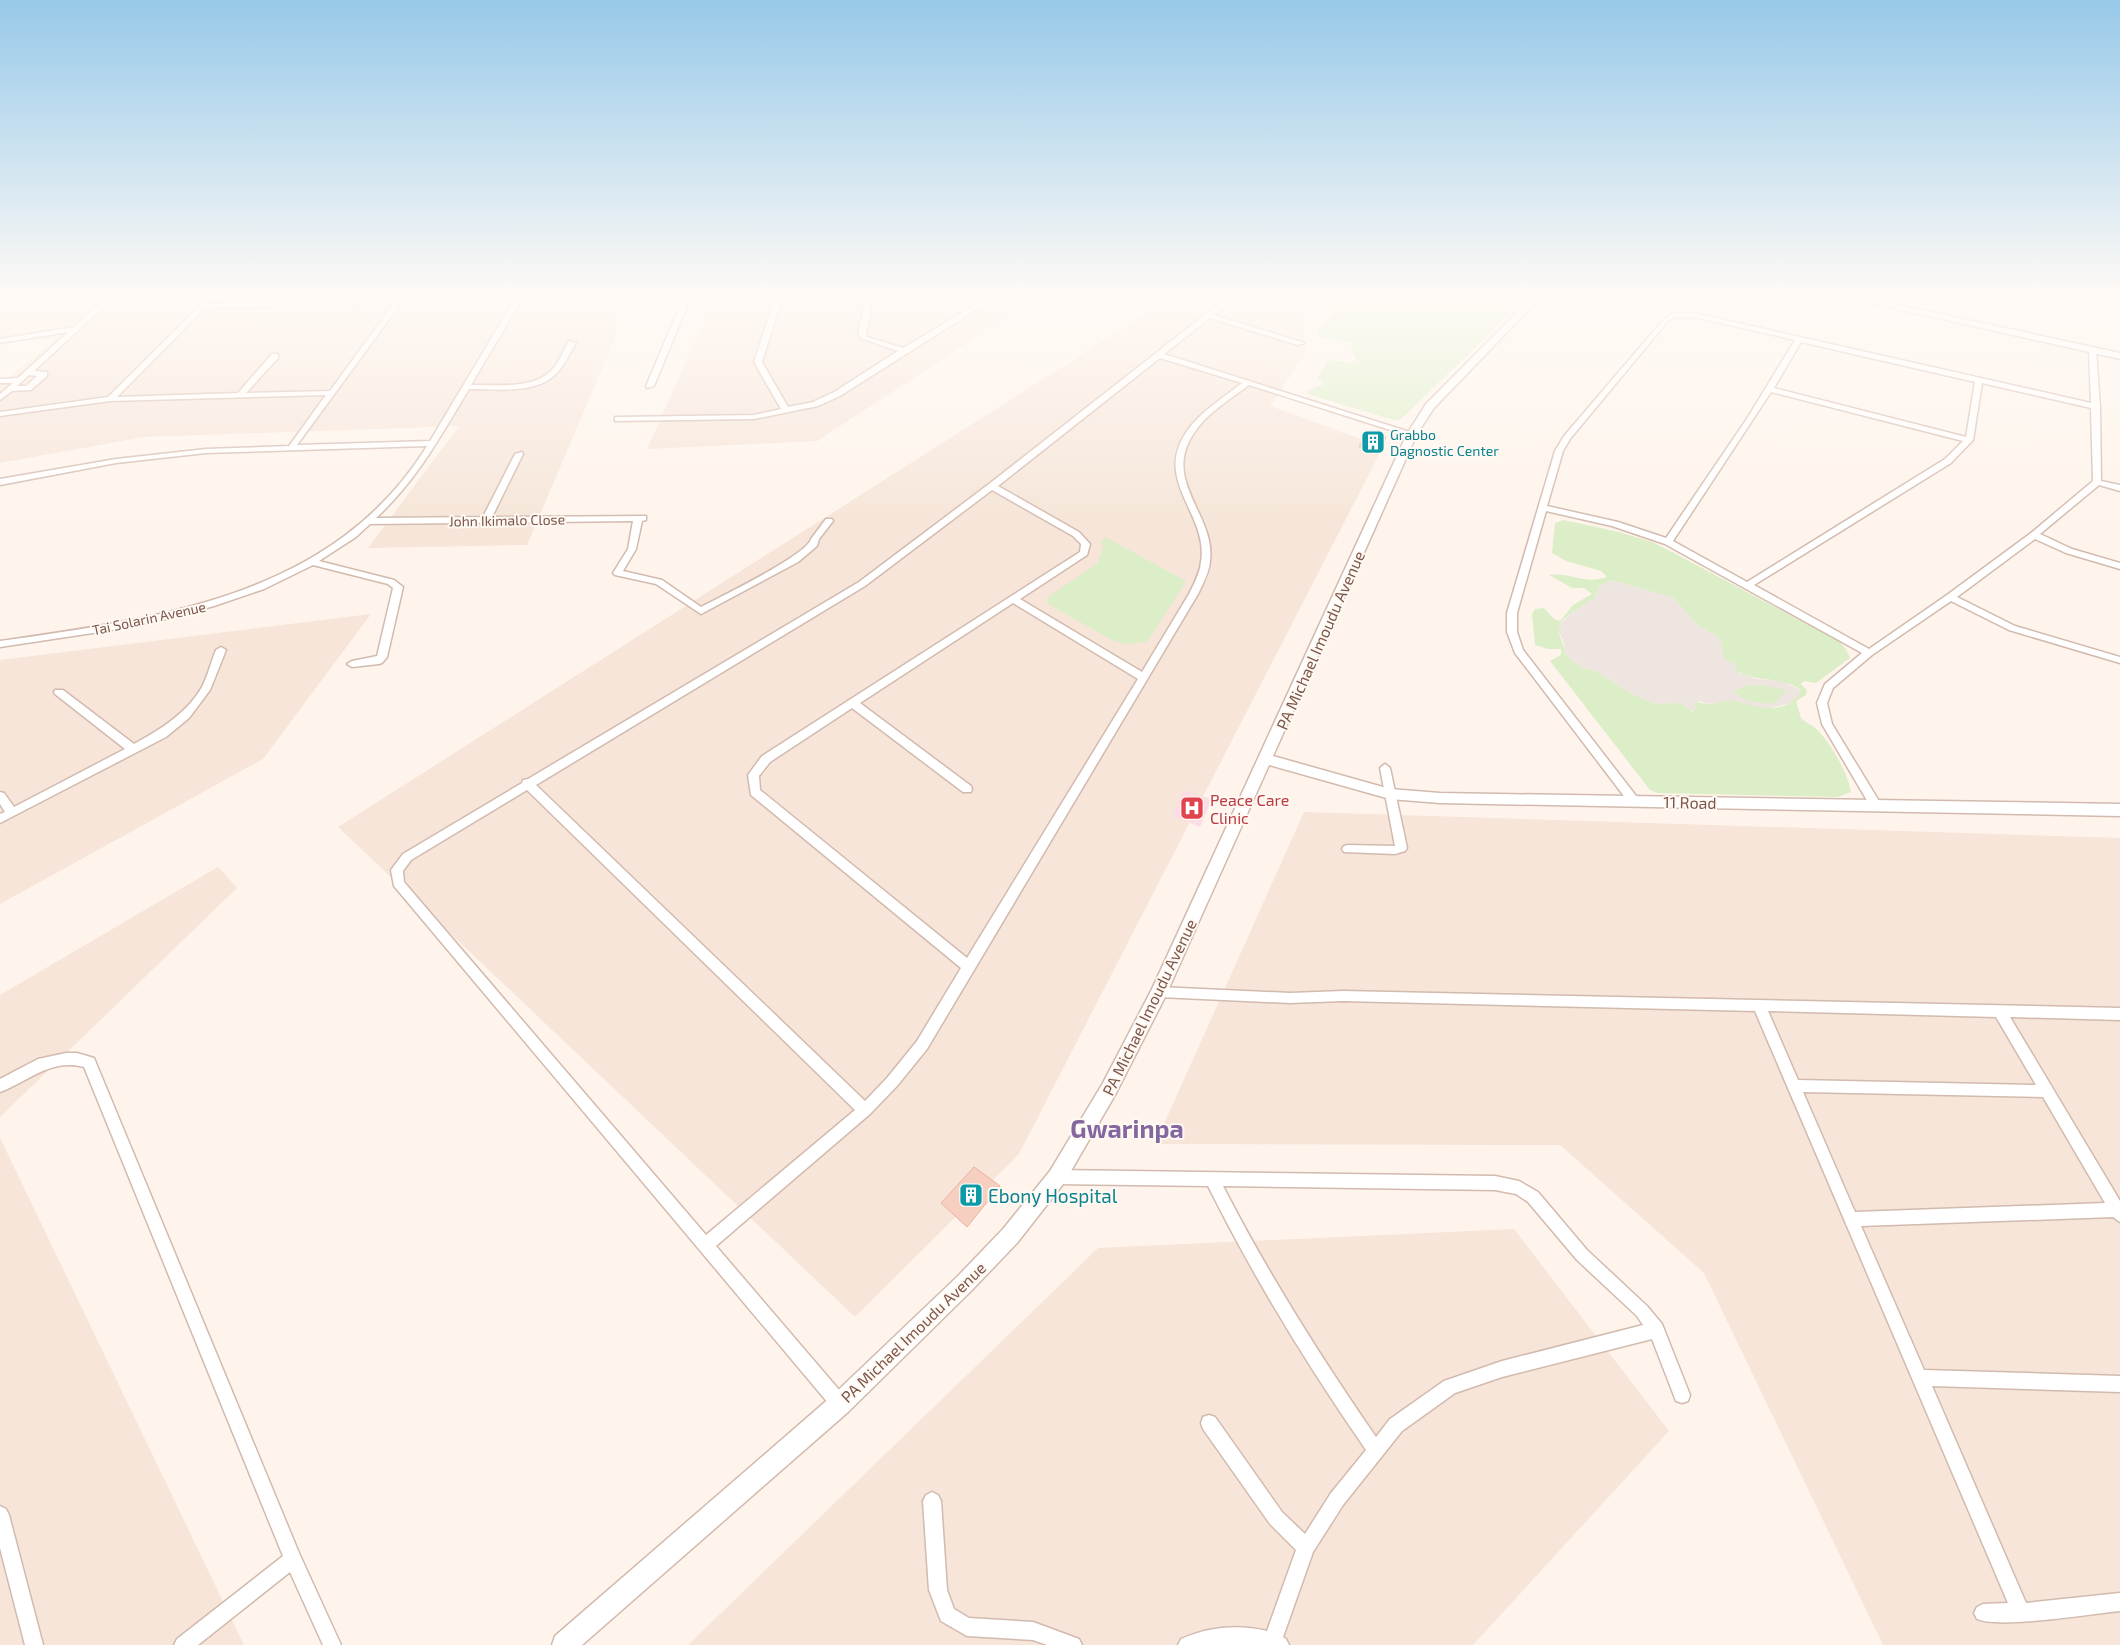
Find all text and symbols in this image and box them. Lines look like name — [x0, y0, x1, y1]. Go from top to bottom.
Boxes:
place label: Grabbo Dagnostic Center — [1390, 426, 1499, 459]
building icon: Grabbo Dagnostic Center — [1360, 429, 1386, 455]
street label: John Ikimalo Close — [449, 510, 565, 530]
street label: PA Michael Imoudu Avenue — [1272, 548, 1368, 732]
street label: Tai Solarin Avenue — [91, 598, 207, 638]
place label: Peace Care Clinic — [1210, 790, 1289, 827]
street label: 11 Road — [1663, 792, 1717, 812]
hospital icon: Peace Care Clinic — [1179, 795, 1205, 821]
street label: PA Michael Imoudu Avenue — [1098, 916, 1200, 1098]
district label: Gwarinpa — [1070, 1113, 1184, 1143]
building icon: Ebony Hospital — [958, 1182, 984, 1208]
place label: Ebony Hospital — [988, 1184, 1118, 1207]
street label: PA Michael Imoudu Avenue — [837, 1258, 989, 1406]

